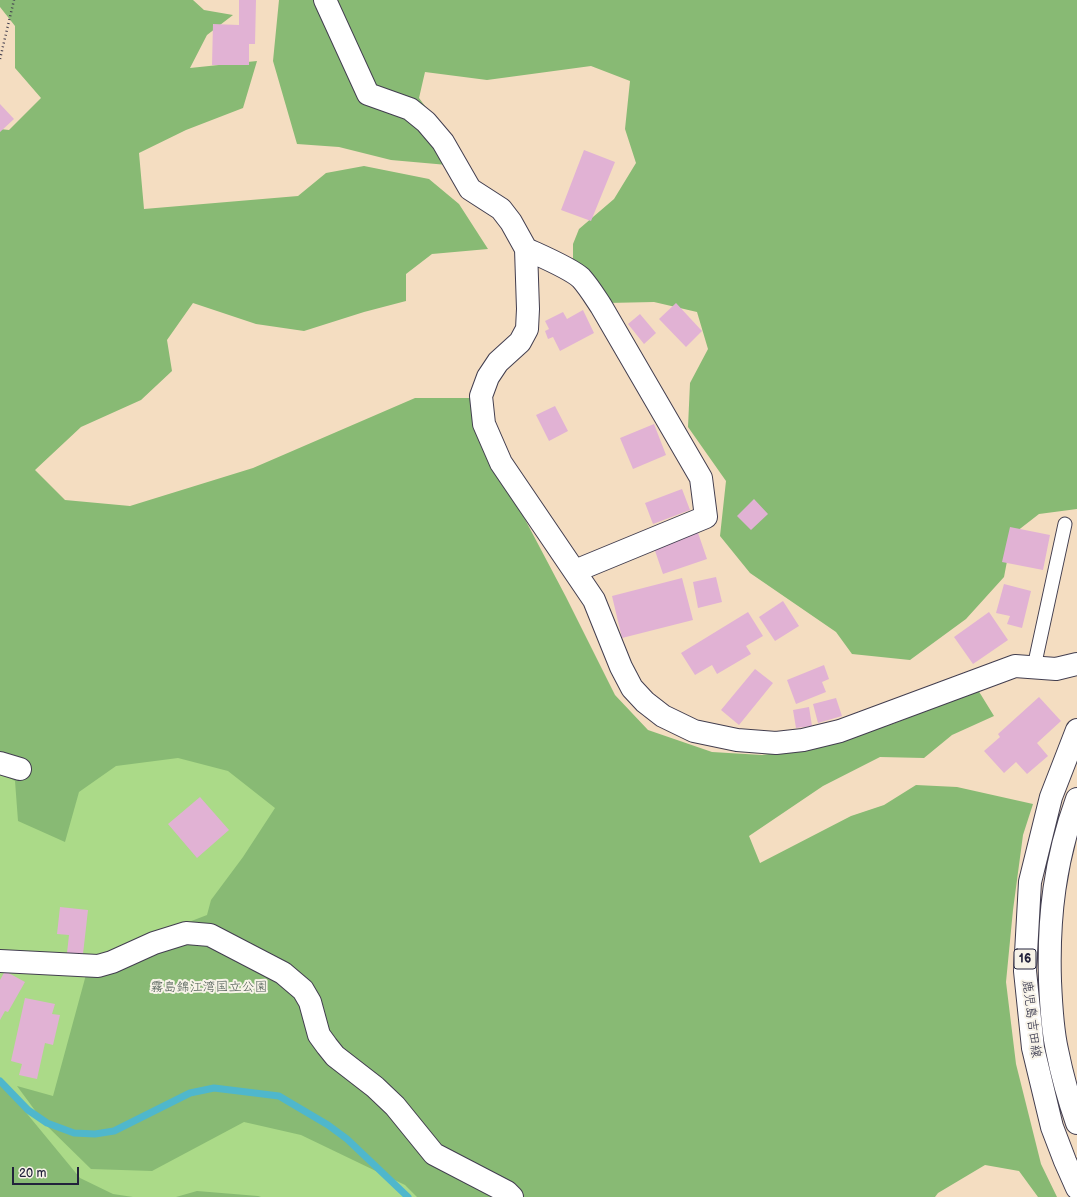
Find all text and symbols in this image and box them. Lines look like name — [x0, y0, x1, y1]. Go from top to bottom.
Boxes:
road number: 16 — [1014, 949, 1036, 969]
street label: 鹿児島吉田線 — [1019, 979, 1043, 1059]
park label: 霧島錦江湾国立公園 — [151, 980, 267, 996]
scale bar — [14, 1159, 81, 1185]
text: 20 m — [19, 1166, 46, 1181]

